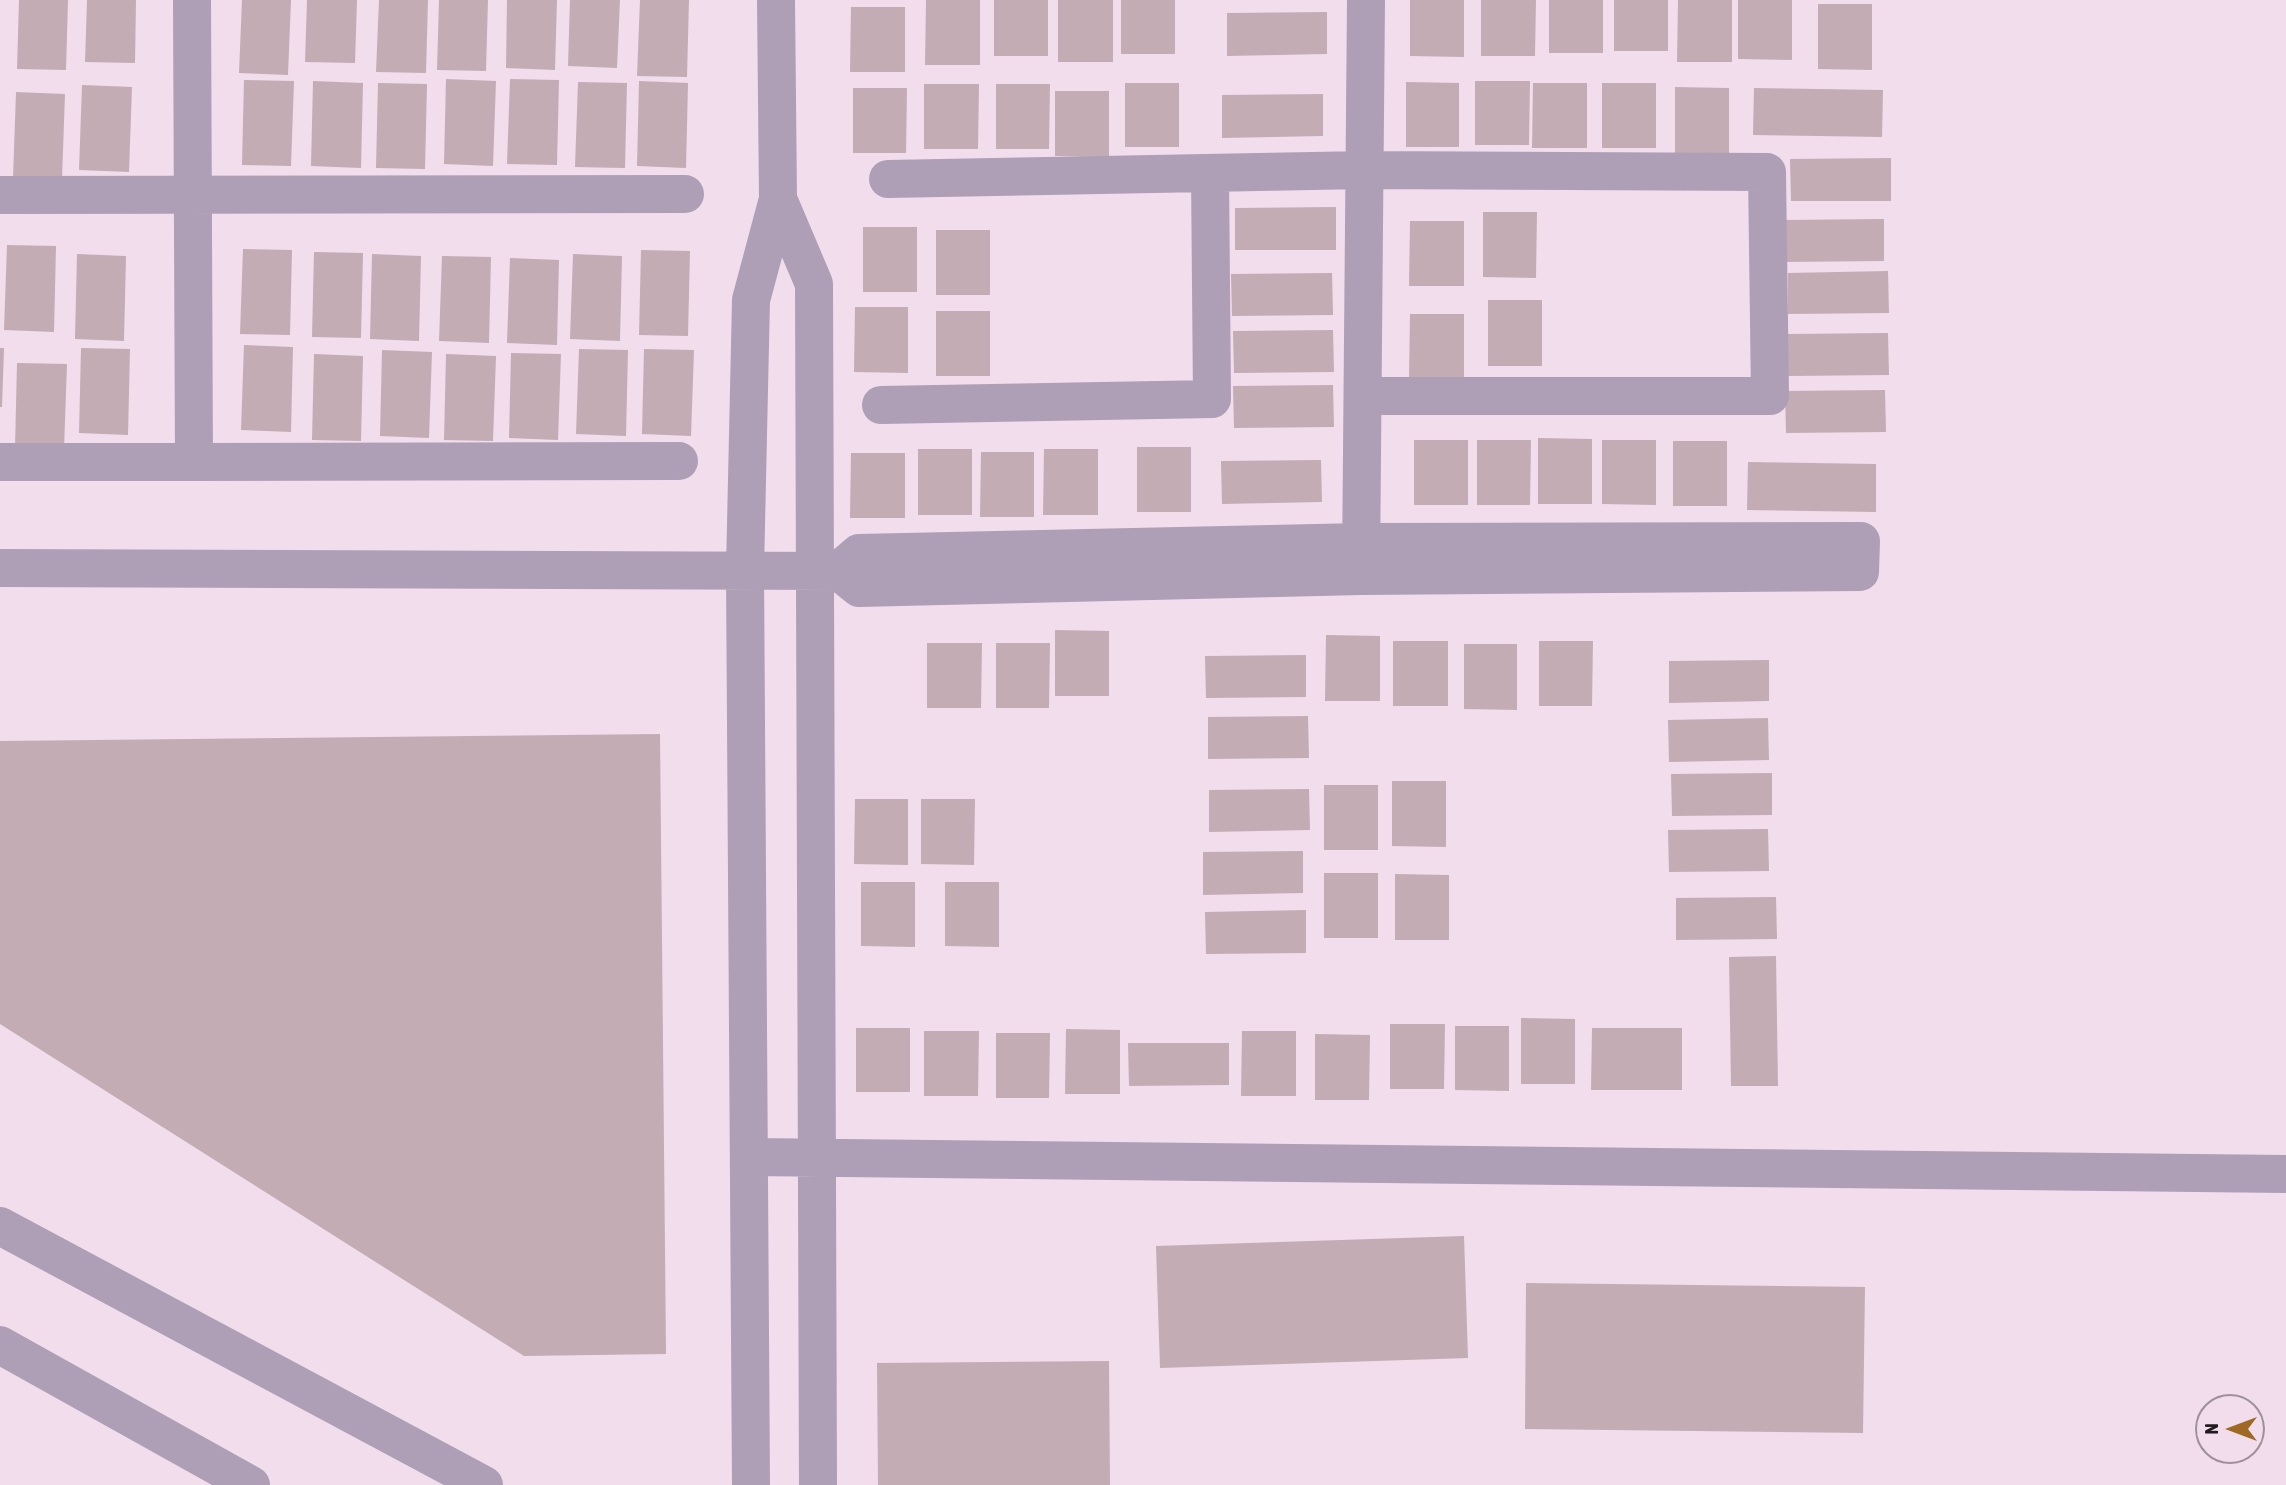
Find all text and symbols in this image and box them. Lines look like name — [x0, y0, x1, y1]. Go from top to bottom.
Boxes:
north arrow — [2195, 1394, 2265, 1464]
text: N — [2200, 1423, 2222, 1435]

